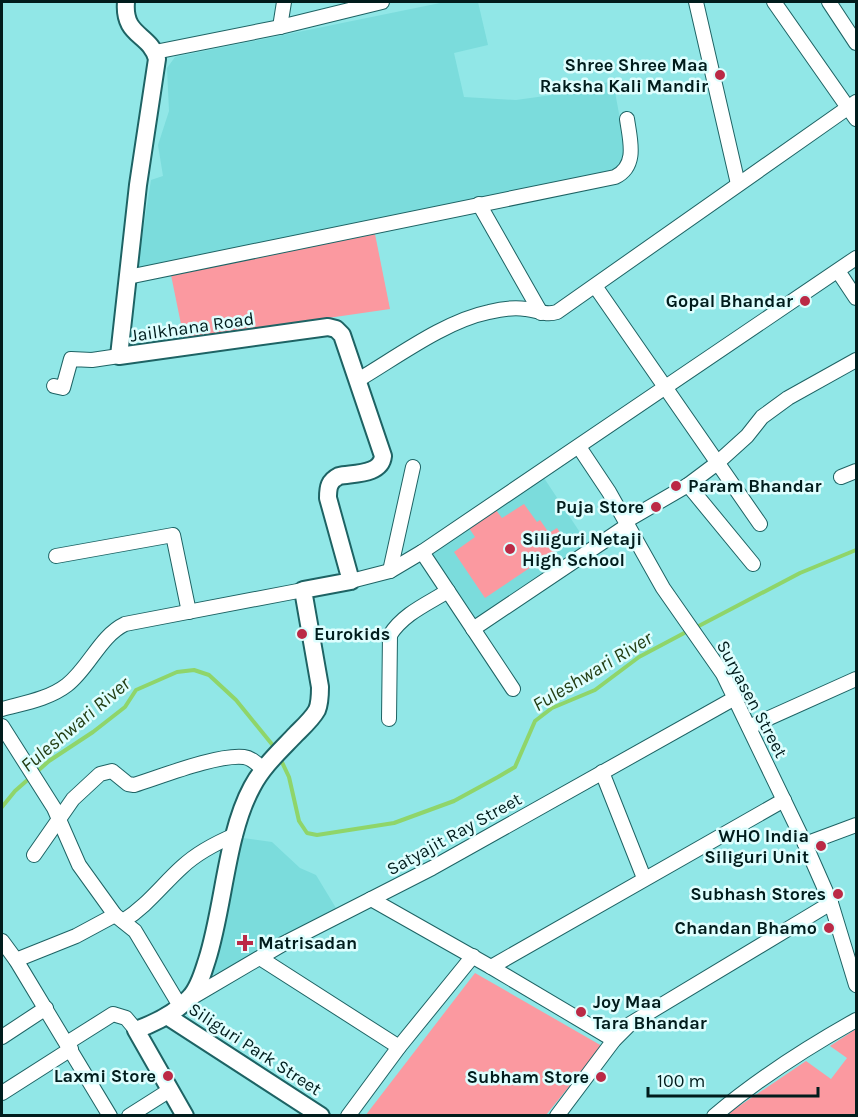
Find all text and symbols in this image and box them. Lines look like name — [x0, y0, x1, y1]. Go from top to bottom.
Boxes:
place label: Shree Shree Maa Raksha Kali Mandir — [540, 54, 708, 97]
marker: Shree Shree Maa Raksha Kali Mandir — [713, 68, 727, 82]
place label: Gopal Bhandar — [666, 290, 793, 312]
marker: Gopal Bhandar — [798, 294, 812, 308]
street label: Jailkhana Road — [129, 307, 255, 347]
place label: Param Bhandar — [688, 475, 821, 497]
marker: Param Bhandar — [669, 479, 683, 493]
place label: Puja Store — [556, 496, 644, 518]
marker: Puja Store — [649, 500, 663, 514]
place label: Siliguri Netaji High School — [522, 528, 642, 571]
marker: Siliguri Netaji High School — [503, 542, 517, 556]
place label: Eurokids — [314, 623, 390, 645]
water label: Fuleshwari River — [528, 626, 657, 716]
marker: Eurokids — [295, 627, 309, 641]
street label: Suryasen Street — [712, 637, 792, 762]
water label: Fuleshwari River — [16, 671, 136, 777]
street label: Satyajit Ray Street — [383, 788, 526, 880]
place label: WHO India Siliguri Unit — [704, 825, 809, 868]
marker: WHO India Siliguri Unit — [814, 839, 828, 853]
place label: Subhash Stores — [690, 883, 826, 905]
marker: Subhash Stores — [831, 887, 845, 901]
place label: Chandan Bhamo — [675, 917, 817, 939]
marker: Chandan Bhamo — [822, 921, 836, 935]
place label: Matrisadan — [258, 932, 357, 954]
marker: Matrisadan — [236, 934, 254, 952]
place label: Joy Maa Tara Bhandar — [593, 991, 707, 1034]
street label: Siliguri Park Street — [184, 998, 326, 1100]
marker: Joy Maa Tara Bhandar — [574, 1005, 588, 1019]
scale bar — [648, 1060, 818, 1098]
place label: Laxmi Store — [54, 1065, 156, 1087]
place label: Subham Store — [466, 1066, 589, 1088]
marker: Laxmi Store — [161, 1069, 175, 1083]
marker: Subham Store — [594, 1070, 608, 1084]
text: 100 m — [657, 1070, 705, 1092]

